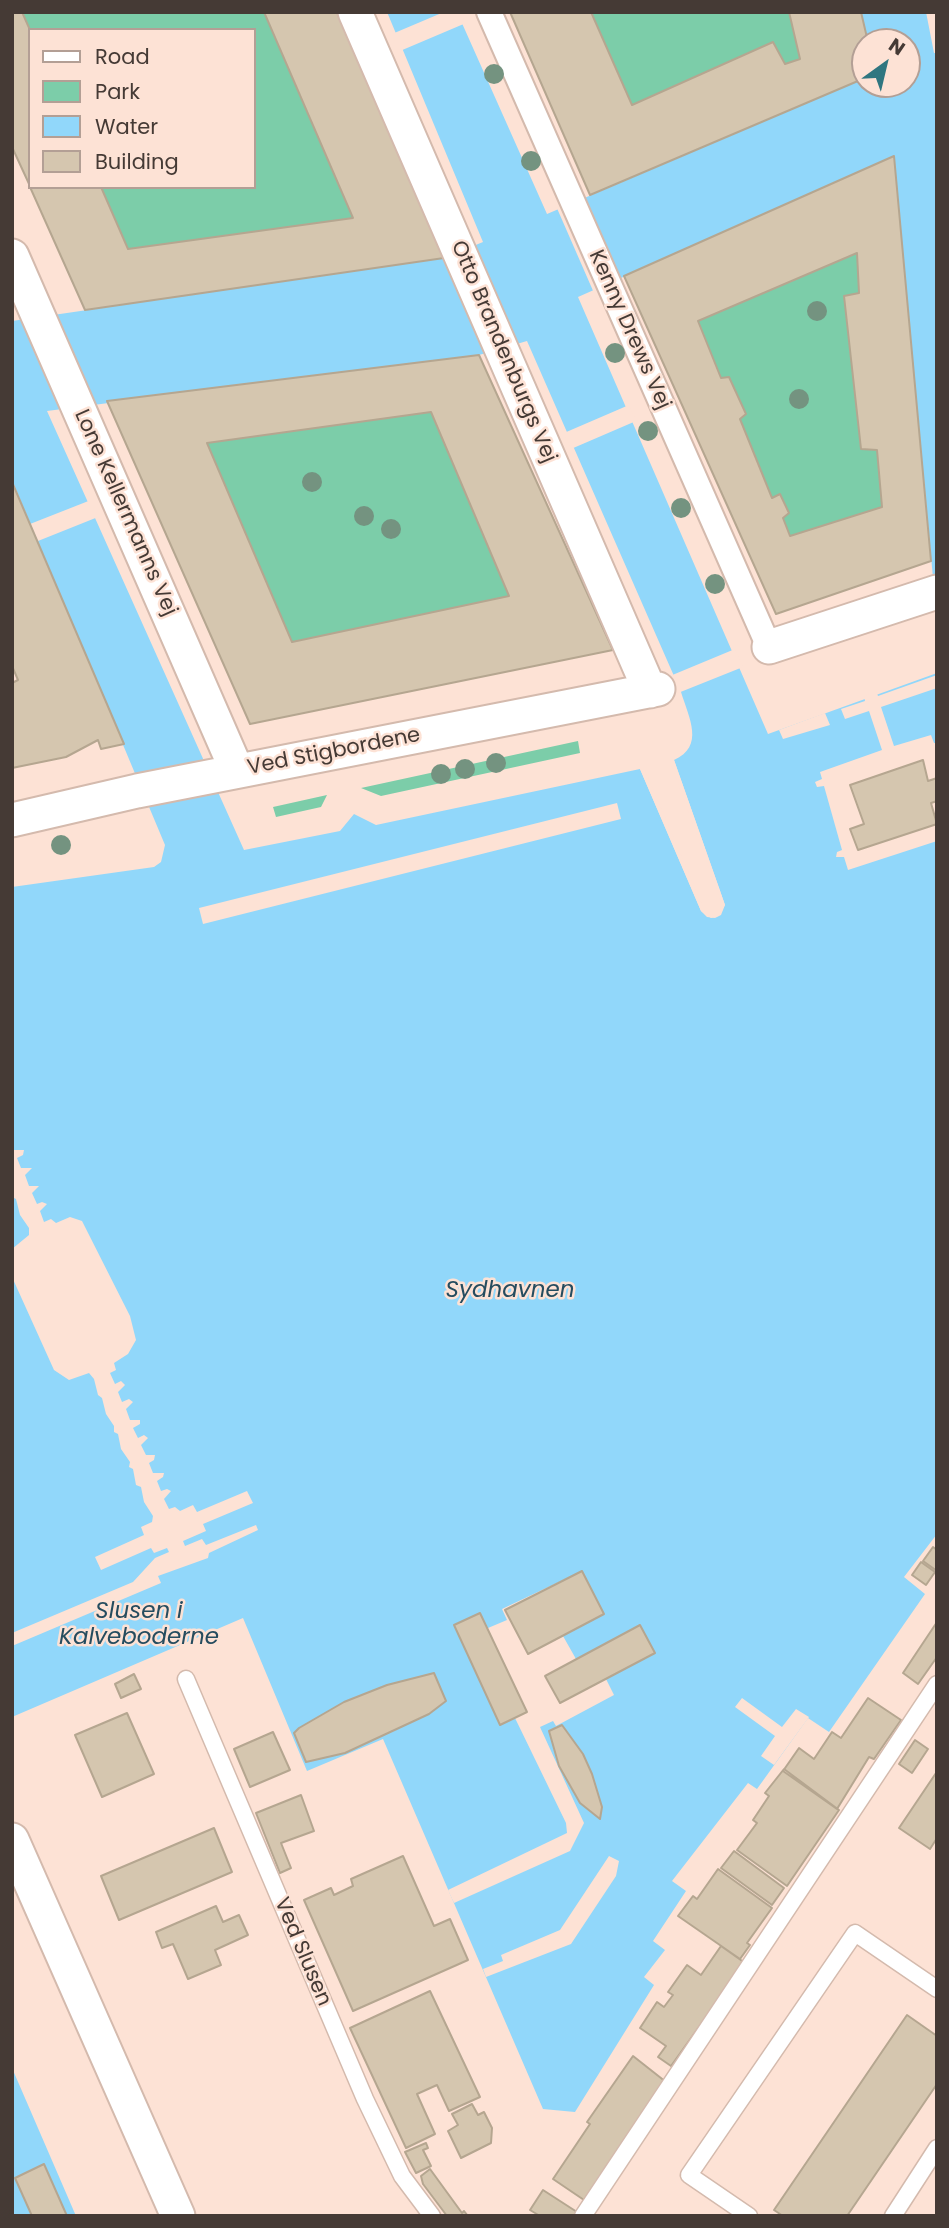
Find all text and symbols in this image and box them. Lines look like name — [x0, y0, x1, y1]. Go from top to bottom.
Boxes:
legend — [28, 28, 256, 189]
north arrow — [851, 28, 921, 98]
text: N — [883, 32, 910, 62]
text: Road — [95, 42, 150, 71]
text: Park — [95, 77, 140, 106]
text: Water — [95, 112, 158, 141]
text: Building — [95, 147, 179, 176]
street label: Otto Brandenburgs Vej — [445, 237, 561, 467]
street label: Kenny Drews Vej — [583, 246, 675, 414]
street label: Lone Kellermanns Vej — [68, 406, 182, 620]
street label: Ved Stigbordene — [245, 723, 423, 781]
water label: Sydhavnen — [446, 1277, 574, 1305]
water label: Slusen i Kalveboderne — [59, 1598, 219, 1652]
street label: Ved Slusen — [268, 1894, 336, 2010]

